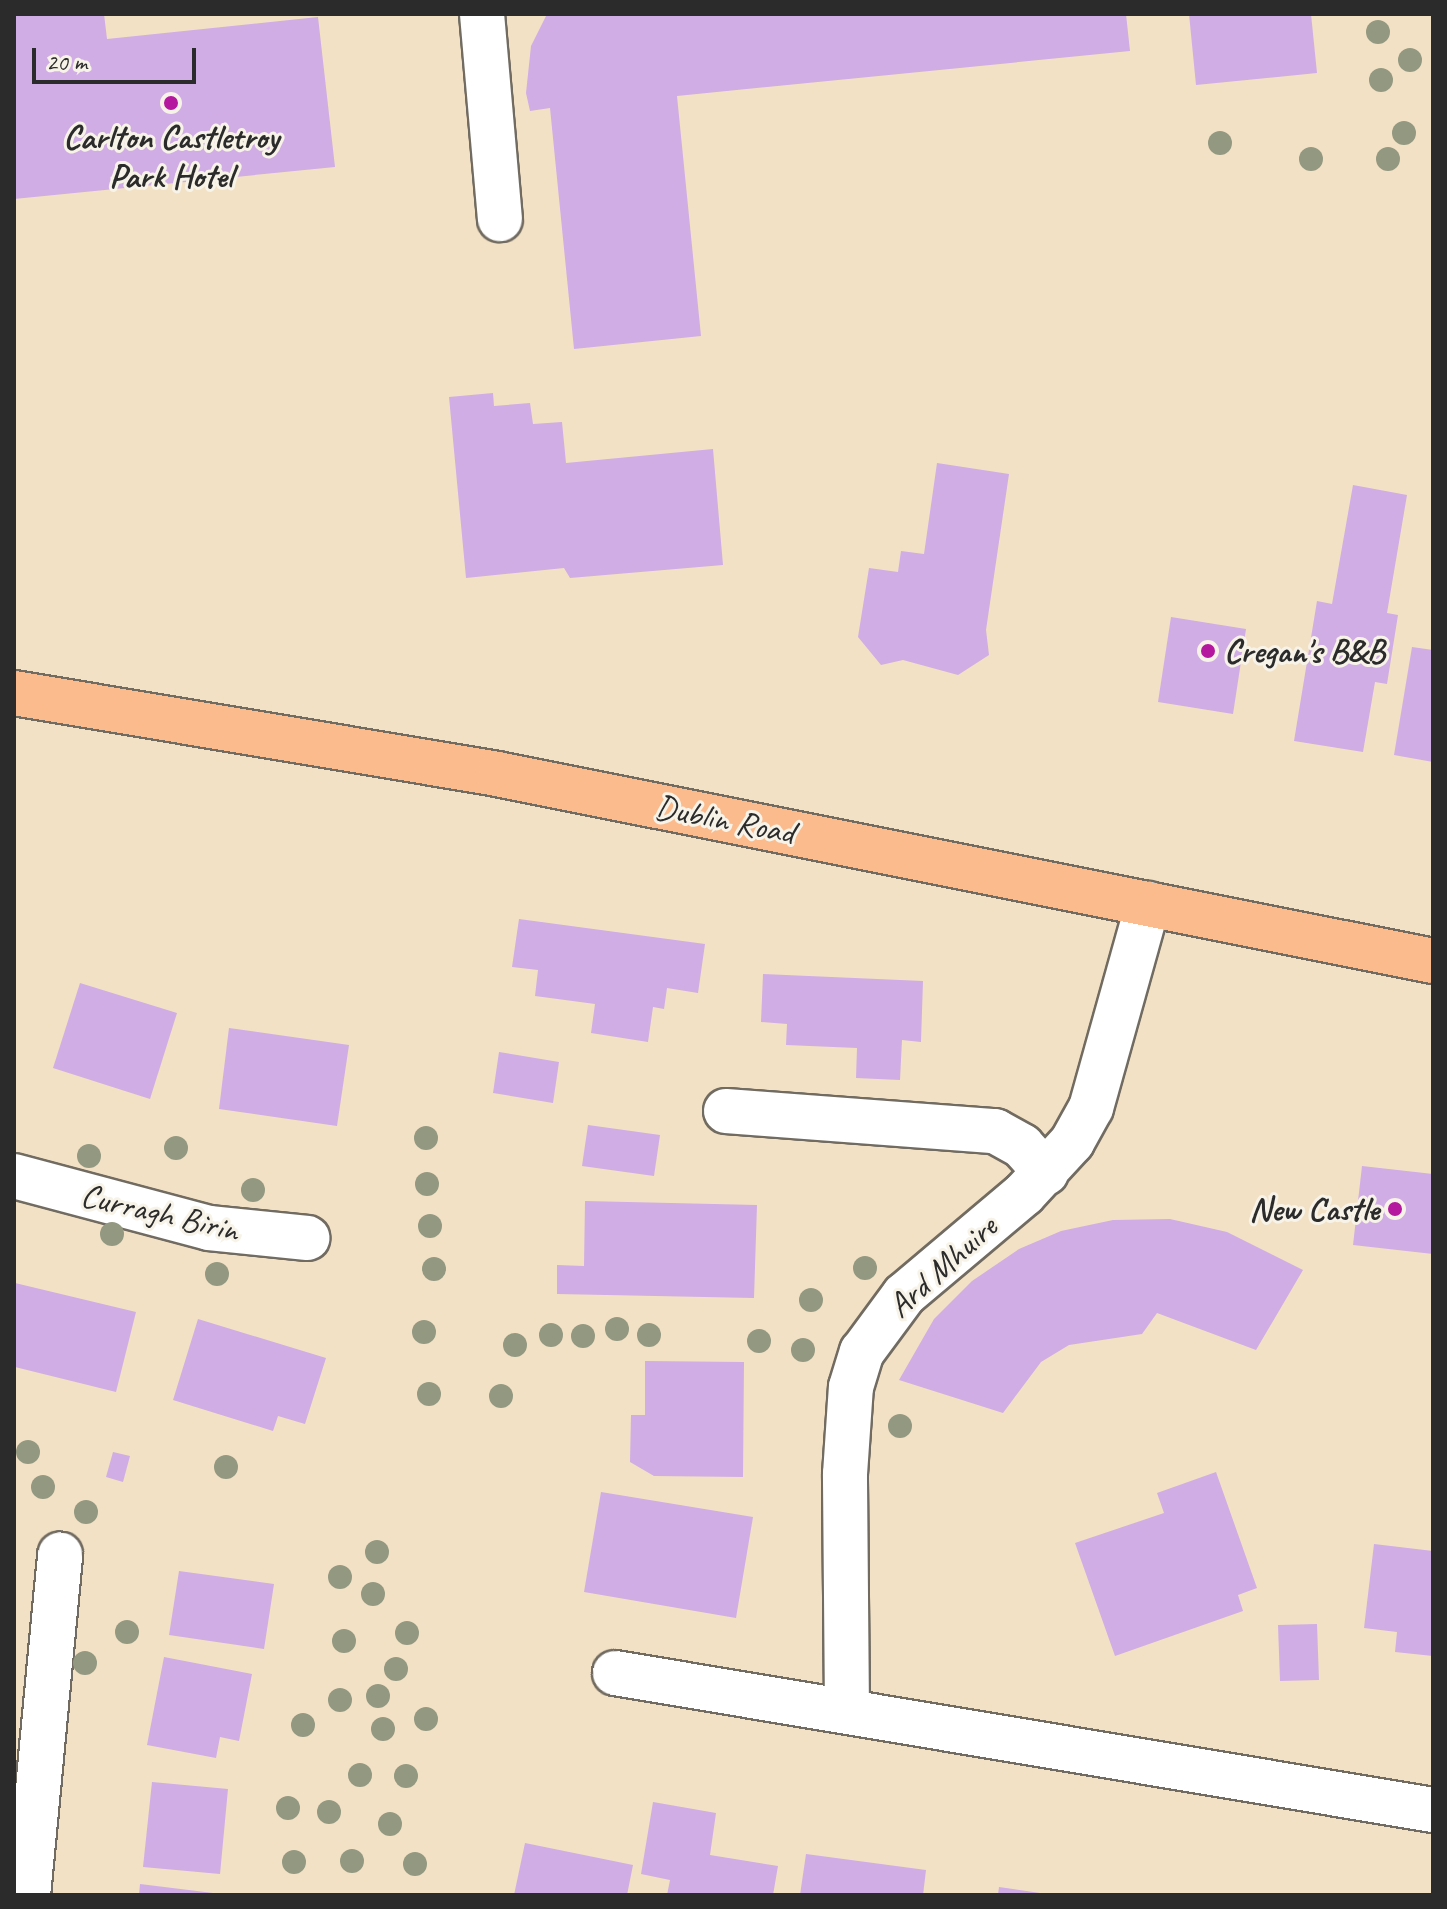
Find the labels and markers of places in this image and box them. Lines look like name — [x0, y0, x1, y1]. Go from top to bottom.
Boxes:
marker: Carlton Castletroy Park Hotel — [162, 94, 180, 112]
place label: Carlton Castletroy Park Hotel — [63, 116, 279, 196]
place label: Cregan's B&B — [1224, 631, 1385, 671]
marker: Cregan's B&B — [1199, 642, 1217, 660]
place label: New Castle — [1249, 1189, 1379, 1229]
marker: New Castle — [1386, 1200, 1404, 1218]

